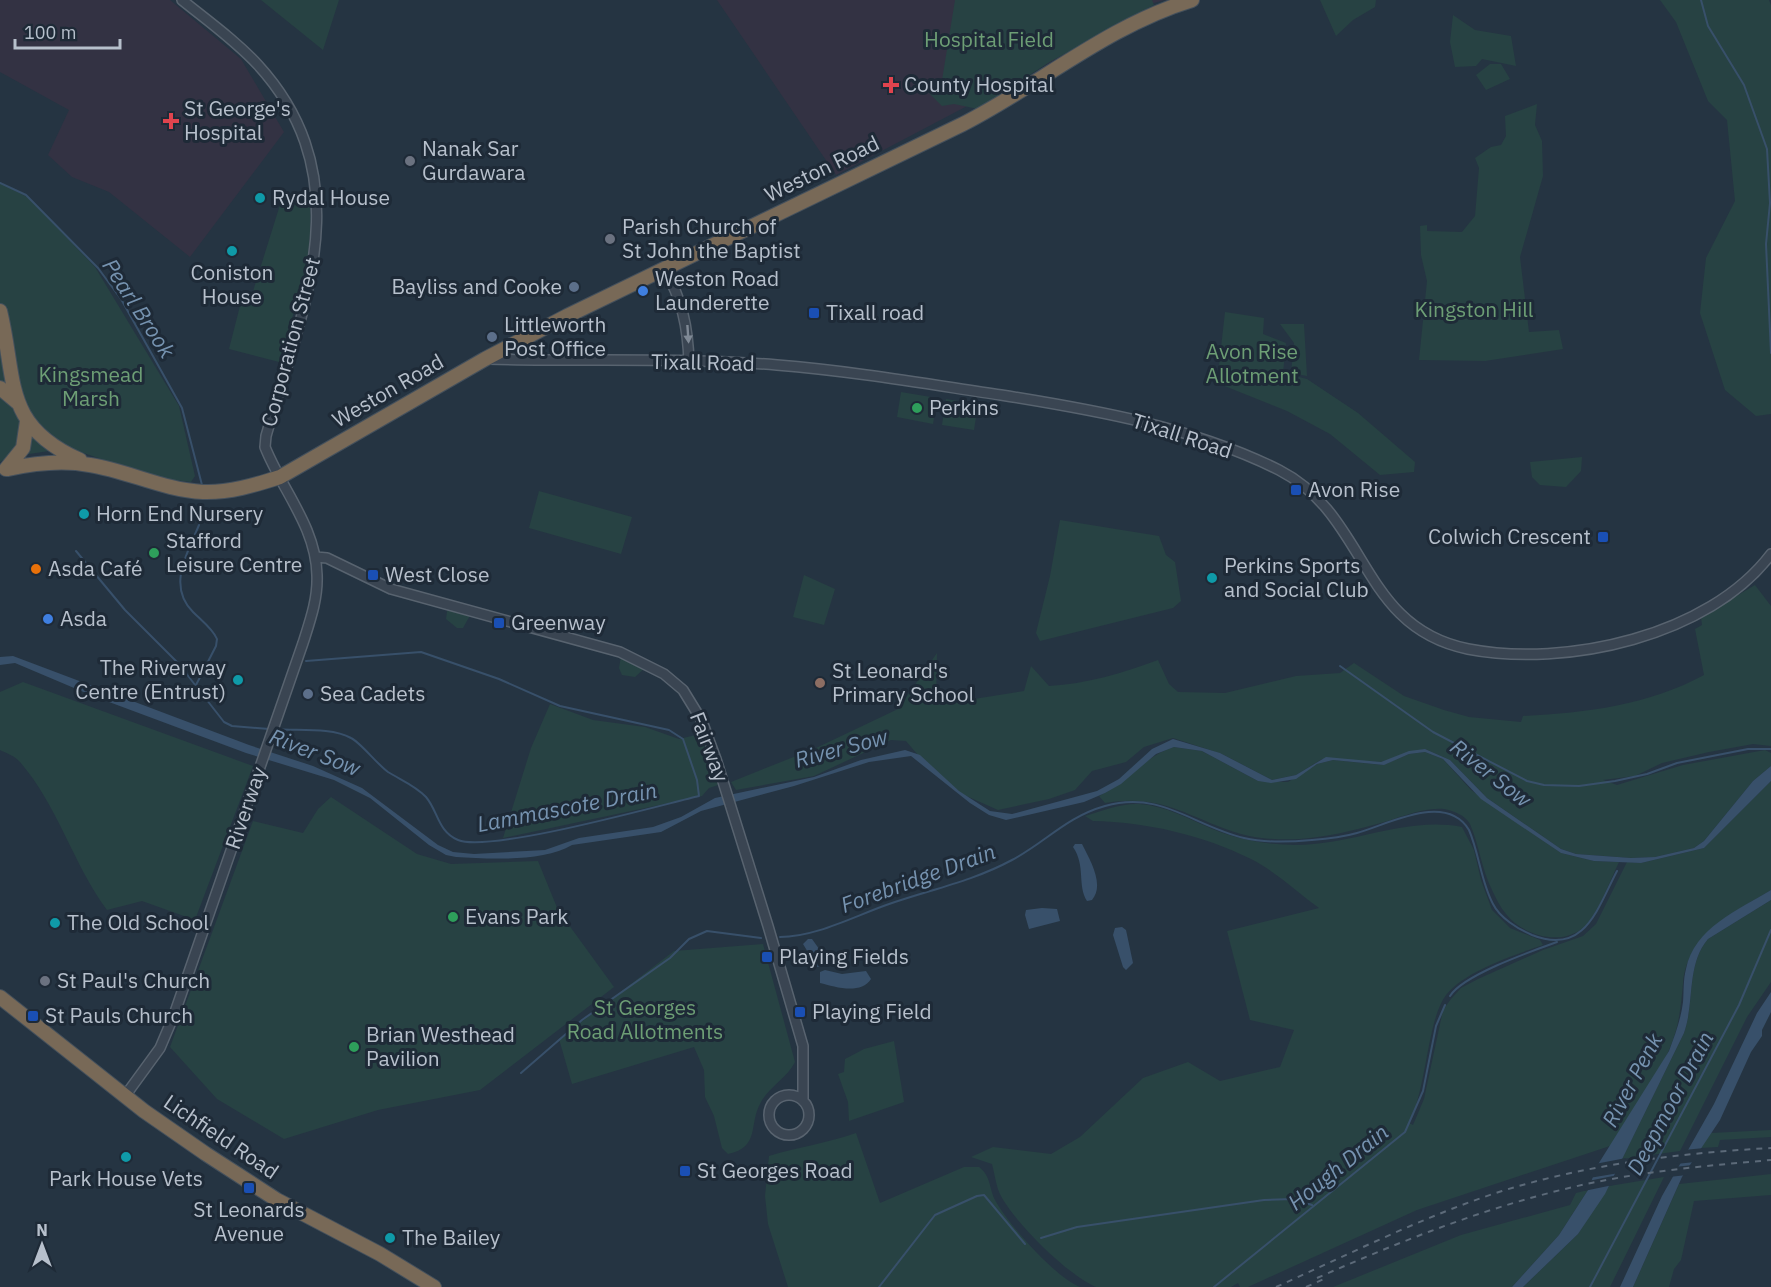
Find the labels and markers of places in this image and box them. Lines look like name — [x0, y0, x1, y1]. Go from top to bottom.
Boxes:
place label: County Hospital — [904, 70, 1054, 98]
marker: County Hospital — [882, 76, 900, 94]
place label: St George's Hospital — [184, 94, 291, 146]
marker: St George's Hospital — [162, 112, 180, 130]
place label: Nanak Sar Gurdawara — [422, 134, 525, 186]
marker: Nanak Sar Gurdawara — [403, 154, 417, 168]
place label: Rydal House — [272, 183, 390, 211]
marker: Rydal House — [253, 191, 267, 205]
place label: Parish Church of St John the Baptist — [622, 212, 801, 264]
marker: Parish Church of St John the Baptist — [603, 232, 617, 246]
marker: Coniston House — [225, 244, 239, 258]
place label: Coniston House — [190, 258, 274, 310]
place label: Weston Road Launderette — [655, 264, 779, 316]
place label: Bayliss and Cooke — [391, 272, 562, 300]
marker: Bayliss and Cooke — [567, 280, 581, 294]
marker: Weston Road Launderette — [636, 284, 650, 298]
place label: Tixall road — [826, 298, 924, 326]
marker: Tixall road — [807, 306, 821, 320]
place label: Littleworth Post Office — [504, 310, 606, 362]
marker: Littleworth Post Office — [485, 330, 499, 344]
place label: Perkins — [929, 393, 999, 421]
marker: Perkins — [910, 401, 924, 415]
place label: Avon Rise — [1308, 475, 1400, 503]
marker: Avon Rise — [1289, 483, 1303, 497]
place label: Horn End Nursery — [96, 499, 264, 527]
marker: Horn End Nursery — [77, 507, 91, 521]
place label: Colwich Crescent — [1428, 522, 1591, 550]
place label: Stafford Leisure Centre — [166, 526, 302, 578]
marker: Colwich Crescent — [1596, 530, 1610, 544]
marker: Stafford Leisure Centre — [147, 546, 161, 560]
place label: Perkins Sports and Social Club — [1224, 551, 1369, 603]
place label: Asda Café — [48, 554, 143, 582]
place label: West Close — [385, 560, 490, 588]
marker: Asda Café — [29, 562, 43, 576]
marker: West Close — [366, 568, 380, 582]
marker: Perkins Sports and Social Club — [1205, 571, 1219, 585]
place label: Asda — [60, 604, 107, 632]
place label: Greenway — [511, 608, 606, 636]
marker: Asda — [41, 612, 55, 626]
marker: Greenway — [492, 616, 506, 630]
place label: The Riverway Centre (Entrust) — [75, 653, 227, 705]
place label: St Leonard's Primary School — [832, 656, 975, 708]
marker: The Riverway Centre (Entrust) — [231, 673, 245, 687]
marker: St Leonard's Primary School — [813, 676, 827, 690]
place label: Sea Cadets — [320, 679, 425, 707]
marker: Sea Cadets — [301, 687, 315, 701]
place label: Evans Park — [465, 902, 568, 930]
place label: The Old School — [67, 908, 209, 936]
marker: Evans Park — [446, 910, 460, 924]
marker: The Old School — [48, 916, 62, 930]
place label: Playing Fields — [779, 942, 909, 970]
marker: Playing Fields — [760, 950, 774, 964]
place label: St Paul's Church — [57, 966, 210, 994]
marker: St Paul's Church — [38, 974, 52, 988]
place label: Playing Field — [812, 997, 932, 1025]
place label: St Pauls Church — [45, 1001, 193, 1029]
marker: Playing Field — [793, 1005, 807, 1019]
marker: St Pauls Church — [26, 1009, 40, 1023]
place label: Brian Westhead Pavilion — [366, 1020, 515, 1072]
marker: Brian Westhead Pavilion — [347, 1040, 361, 1054]
marker: Park House Vets — [119, 1150, 133, 1164]
place label: St Georges Road — [697, 1156, 853, 1184]
place label: Park House Vets — [49, 1164, 203, 1192]
marker: St Georges Road — [678, 1164, 692, 1178]
marker: St Leonards Avenue — [242, 1181, 256, 1195]
place label: St Leonards Avenue — [193, 1195, 305, 1247]
place label: The Bailey — [402, 1223, 501, 1251]
marker: The Bailey — [383, 1231, 397, 1245]

